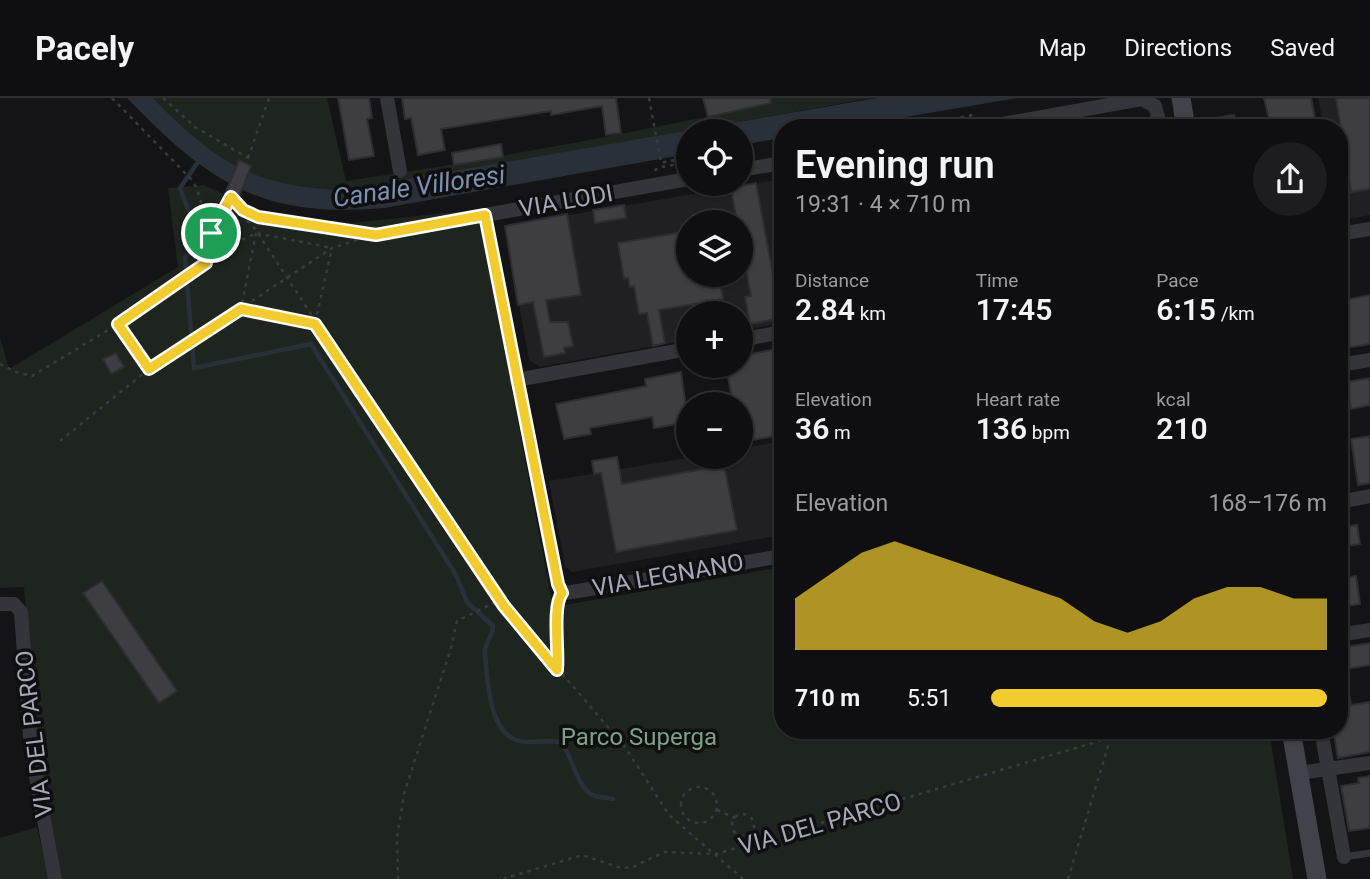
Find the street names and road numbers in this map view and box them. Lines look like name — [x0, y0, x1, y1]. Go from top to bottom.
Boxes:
street label: VIA LODI — [517, 179, 615, 223]
street label: VIA LEGNANO — [590, 548, 746, 602]
street label: VIA DEL PARCO — [10, 649, 58, 819]
street label: VIA DEL PARCO — [735, 787, 905, 861]

